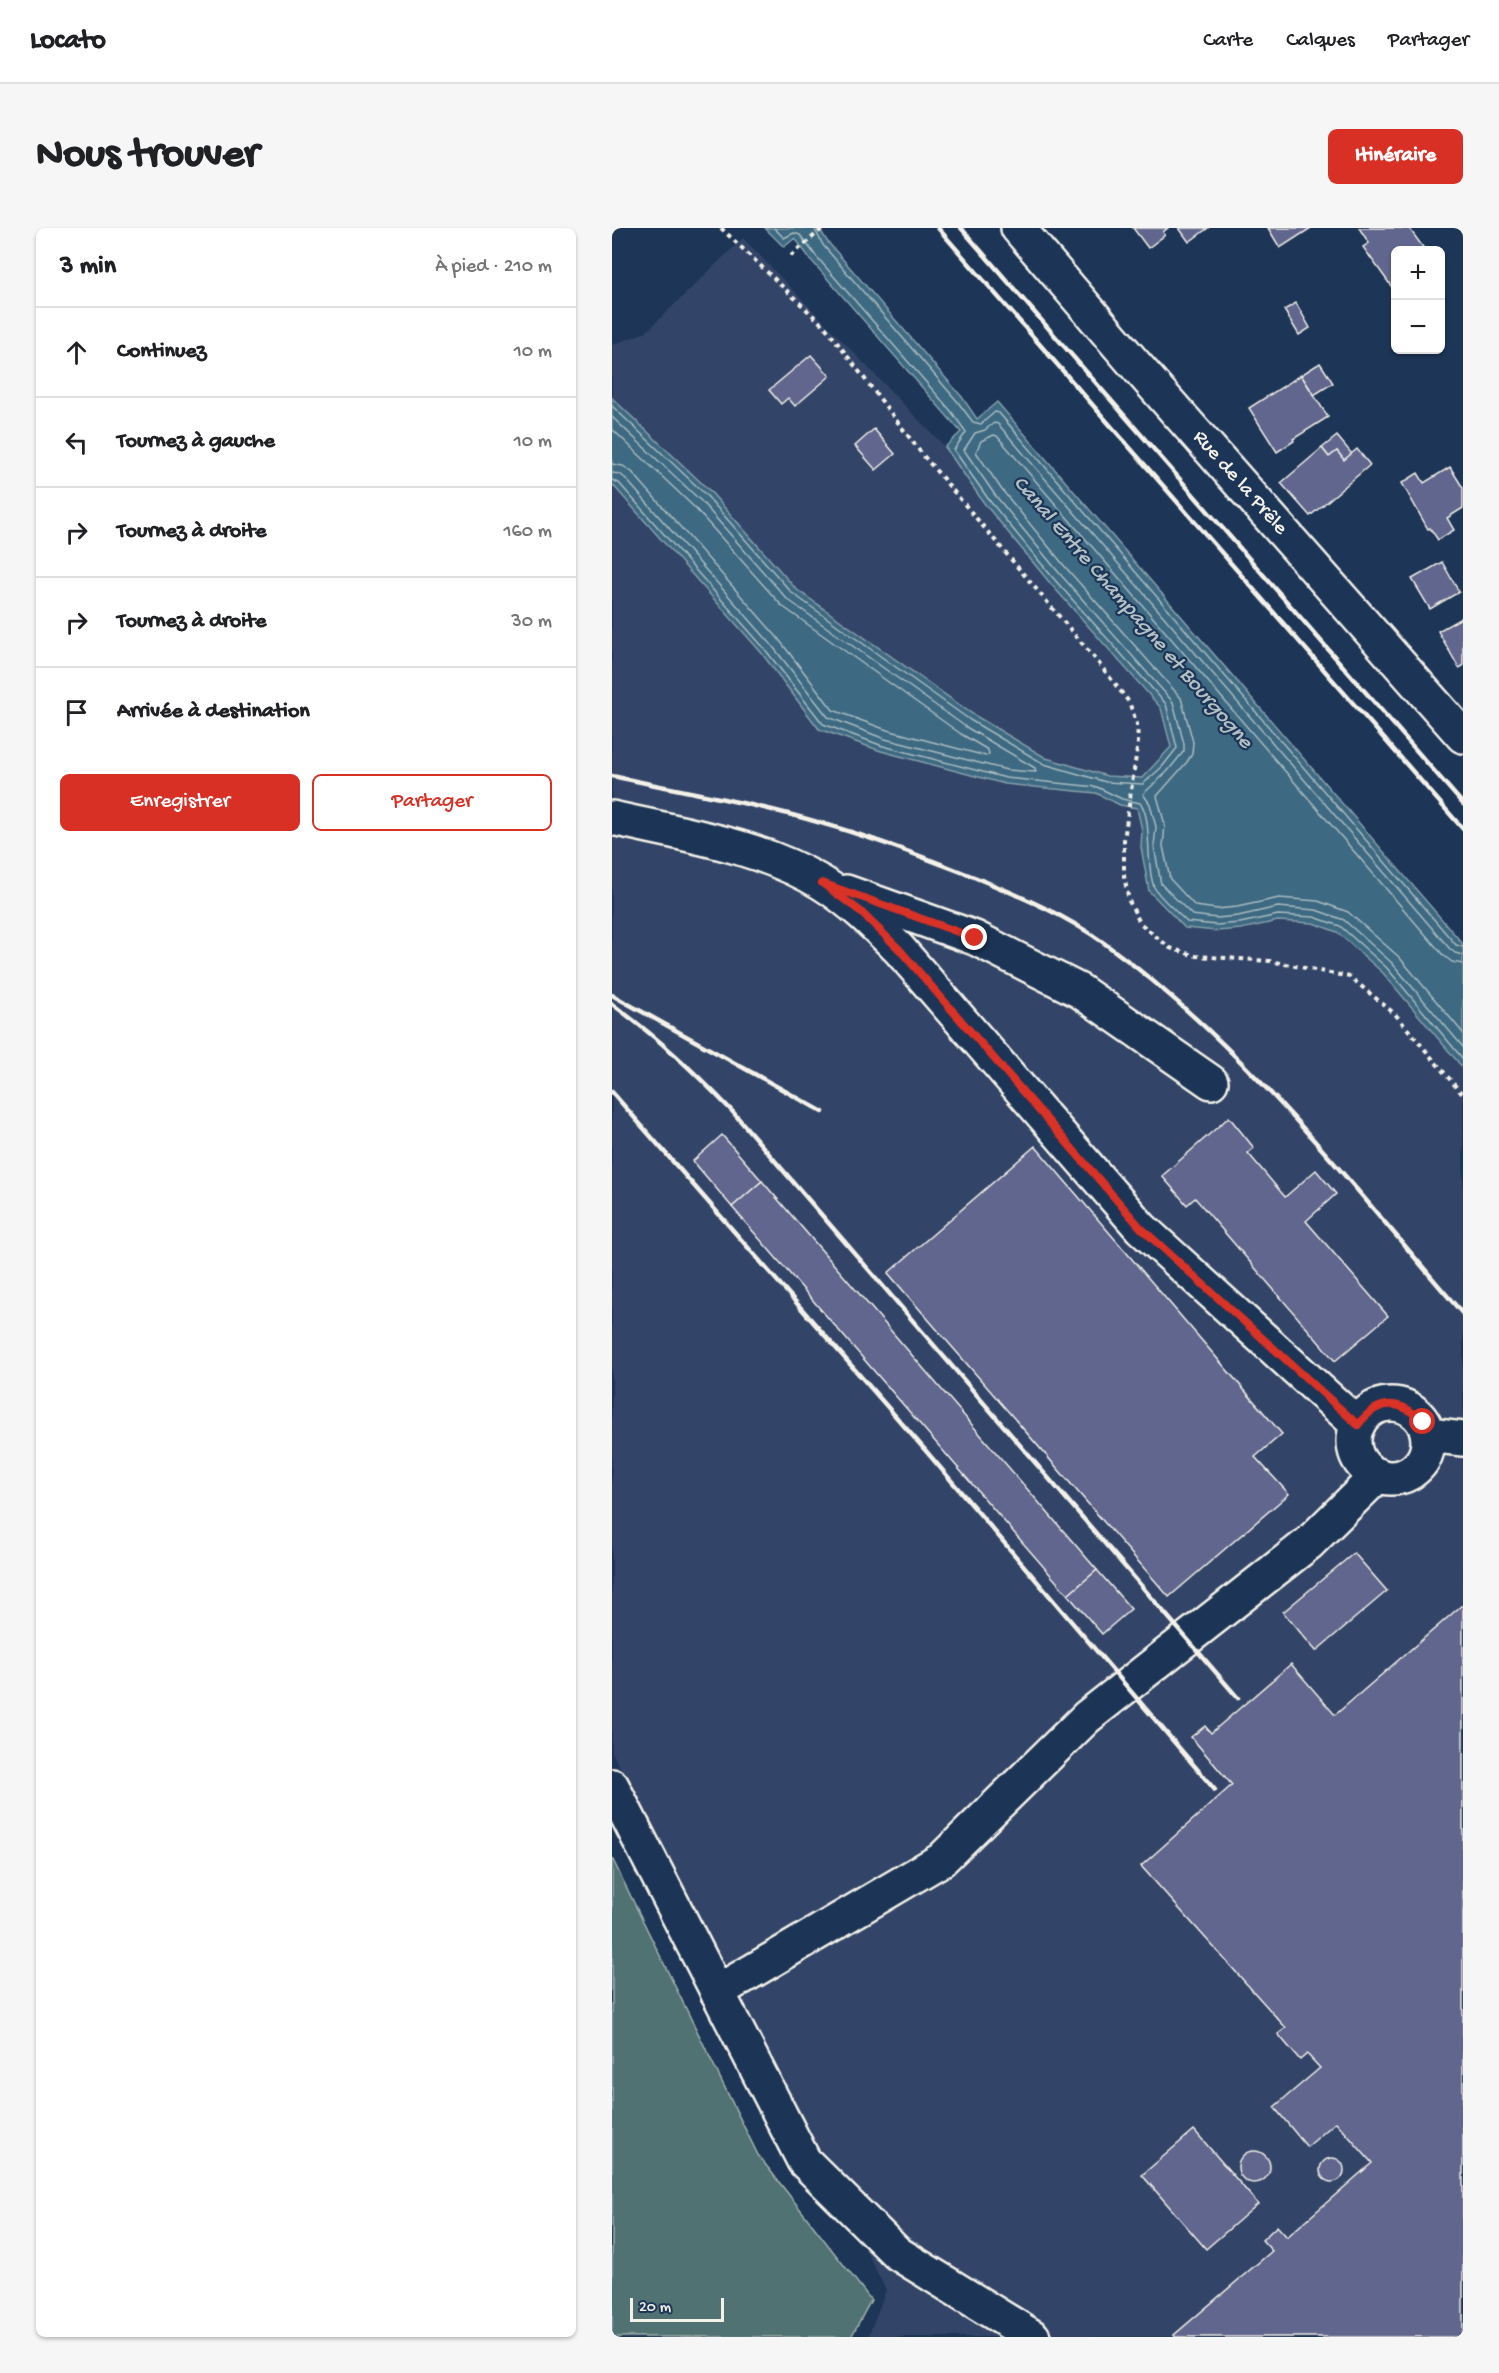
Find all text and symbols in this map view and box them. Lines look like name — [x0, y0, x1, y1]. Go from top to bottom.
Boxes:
text: Locato — [30, 25, 106, 58]
text: Carte — [1203, 29, 1253, 54]
text: Calques — [1286, 29, 1355, 54]
text: Partager — [1388, 29, 1469, 54]
button: Itinéraire — [1328, 129, 1463, 184]
text: Nous trouver — [36, 132, 259, 181]
map controls — [1391, 246, 1445, 354]
button: + — [1391, 246, 1445, 300]
text: 3 min — [60, 252, 116, 283]
text: À pied · 210 m — [435, 256, 552, 279]
button: − — [1391, 300, 1445, 354]
icon: ahead — [60, 336, 93, 369]
text: Continuez — [117, 339, 206, 365]
text: 10 m — [514, 341, 552, 364]
icon: left — [60, 426, 93, 459]
street label: Rue de la Prêle — [1187, 426, 1293, 541]
text: Tournez à gauche — [117, 429, 275, 455]
text: 10 m — [514, 431, 552, 454]
water label: Canal Entre Champagne et Bourgogne — [1006, 471, 1259, 756]
icon: right — [60, 516, 93, 549]
text: Tournez à droite — [117, 519, 266, 545]
text: 160 m — [503, 521, 552, 544]
icon: right — [60, 606, 93, 639]
text: Tournez à droite — [117, 609, 266, 635]
text: 30 m — [511, 611, 552, 634]
icon: arrive — [60, 696, 93, 729]
text: Arrivée à destination — [117, 699, 310, 725]
button: Enregistrer — [60, 774, 300, 831]
button: Partager — [312, 774, 552, 831]
route end — [961, 924, 987, 950]
route start — [1409, 1408, 1435, 1434]
scale bar — [630, 2295, 724, 2322]
text: 20 m — [639, 2299, 671, 2318]

